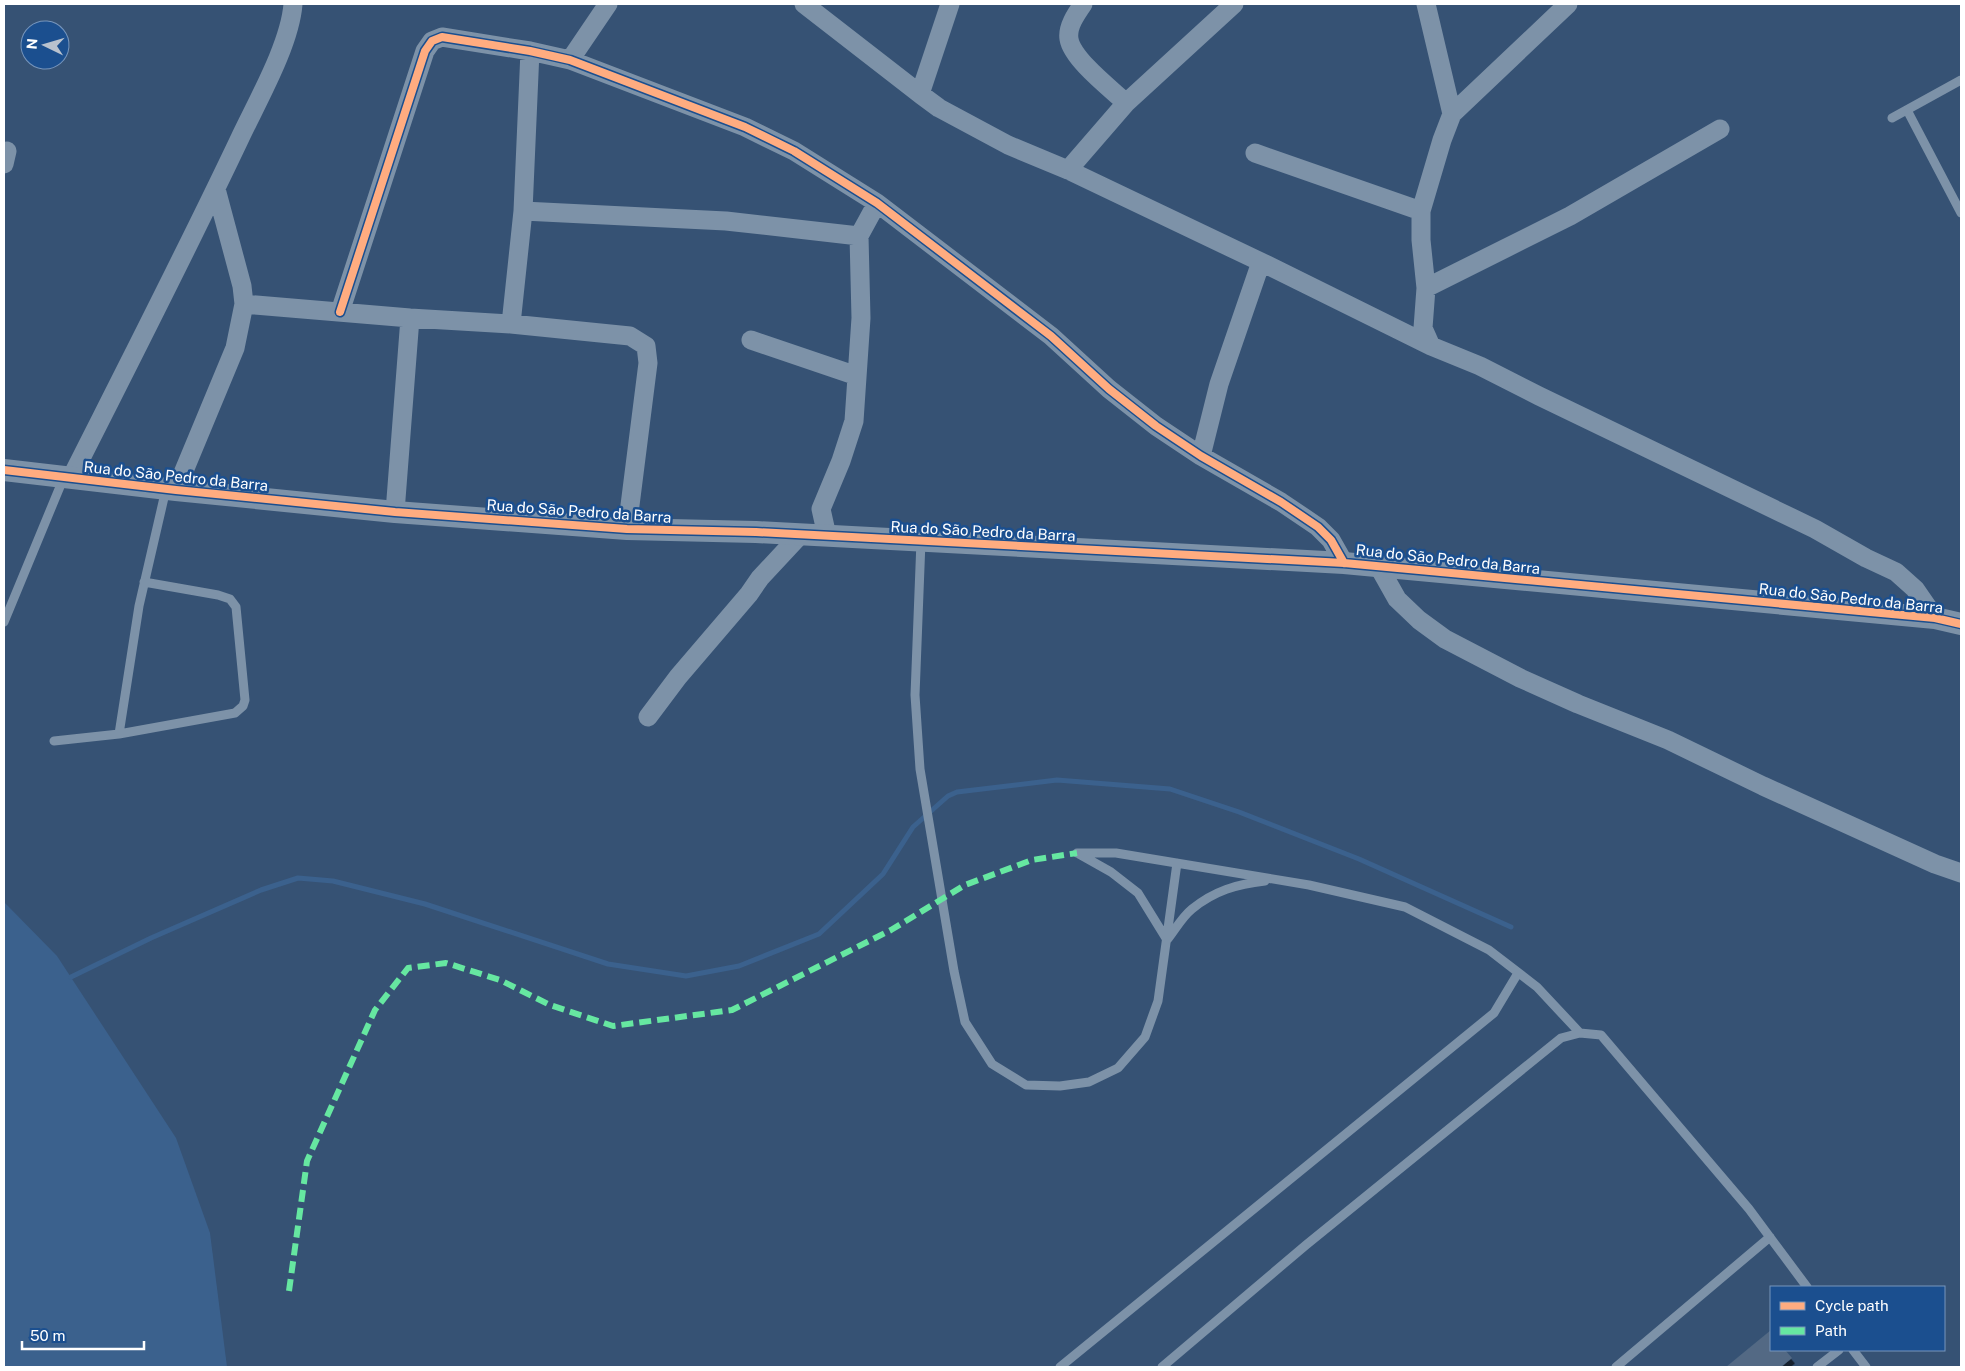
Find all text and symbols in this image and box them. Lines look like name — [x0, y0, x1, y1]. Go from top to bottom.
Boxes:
north arrow — [20, 20, 70, 70]
text: N — [24, 38, 40, 50]
street label: Rua do São Pedro da Barra — [83, 458, 269, 494]
street label: Rua do São Pedro da Barra — [486, 496, 672, 526]
street label: Rua do São Pedro da Barra — [890, 518, 1076, 544]
street label: Rua do São Pedro da Barra — [1355, 541, 1541, 577]
street label: Rua do São Pedro da Barra — [1758, 580, 1944, 616]
legend — [1770, 1286, 1945, 1351]
text: Cycle path — [1815, 1297, 1889, 1314]
scale bar — [22, 1318, 145, 1350]
text: Path — [1815, 1322, 1847, 1339]
text: 50 m — [30, 1327, 65, 1344]

